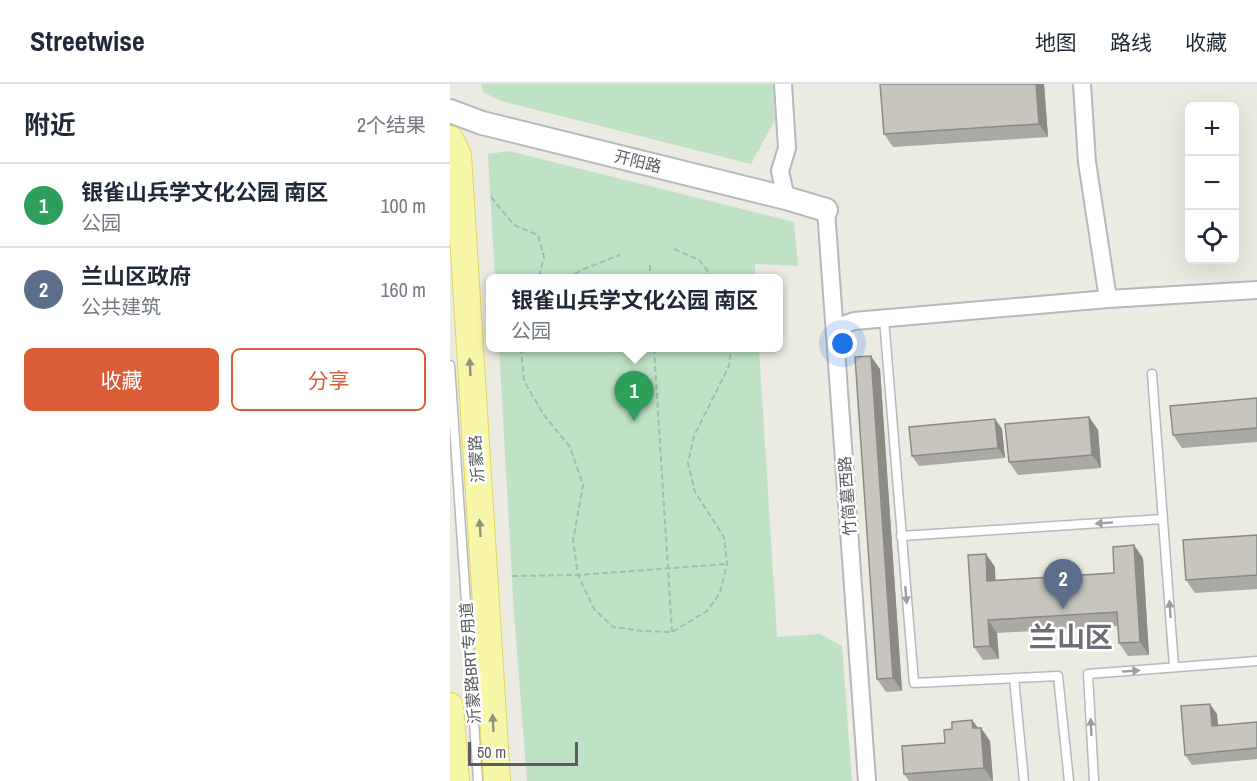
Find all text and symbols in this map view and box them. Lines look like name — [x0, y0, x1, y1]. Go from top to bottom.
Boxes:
text: Streetwise — [30, 22, 145, 60]
text: 地图 — [1035, 28, 1077, 57]
text: 路线 — [1110, 28, 1152, 57]
text: 收藏 — [1185, 28, 1227, 57]
map controls — [1185, 102, 1239, 264]
button: + — [1185, 102, 1239, 156]
text: 附近 — [24, 107, 76, 142]
text: 2个结果 — [357, 111, 426, 138]
street label: 开阳路 — [612, 145, 664, 177]
button: − — [1185, 156, 1239, 210]
text: 银雀山兵学文化公园 南区 — [81, 177, 328, 207]
text: 1 — [39, 192, 48, 219]
text: 100 m — [380, 192, 426, 219]
text: 公园 — [81, 209, 121, 236]
button: locate — [1185, 210, 1239, 264]
text: 兰山区政府 — [81, 261, 191, 291]
popup — [486, 274, 783, 352]
text: 2 — [39, 276, 48, 303]
text: 160 m — [380, 276, 426, 303]
text: 银雀山兵学文化公园 南区 — [511, 285, 758, 315]
text: 公共建筑 — [81, 293, 161, 320]
text: 公园 — [511, 317, 551, 344]
your location — [828, 329, 857, 358]
button: 收藏 — [24, 348, 219, 411]
button: 分享 — [231, 348, 426, 411]
one-way arrow — [466, 357, 475, 376]
pin: 1 — [614, 372, 654, 421]
street label: 沂蒙路 — [463, 434, 489, 484]
street label: 竹简墓西路 — [833, 455, 861, 537]
one-way arrow — [1095, 518, 1114, 527]
one-way arrow — [475, 519, 485, 538]
pin: 2 — [1044, 560, 1082, 609]
one-way arrow — [901, 585, 911, 604]
one-way arrow — [1165, 600, 1174, 619]
street label: 沂蒙路BRT专用道 — [455, 601, 485, 725]
district label: 兰山区 — [1029, 618, 1113, 656]
one-way arrow — [1121, 666, 1140, 675]
one-way arrow — [488, 713, 497, 732]
one-way arrow — [1086, 718, 1095, 737]
scale bar — [468, 739, 578, 766]
text: 50 m — [477, 741, 506, 763]

